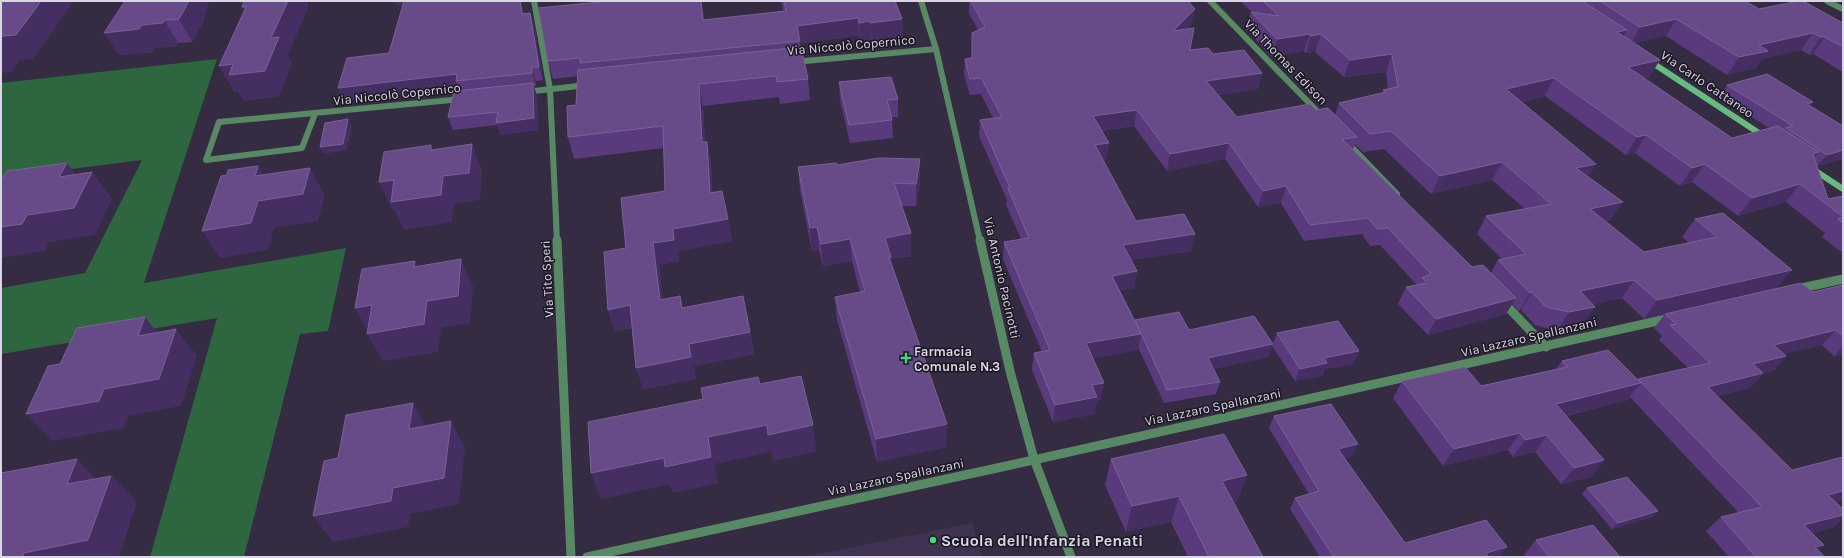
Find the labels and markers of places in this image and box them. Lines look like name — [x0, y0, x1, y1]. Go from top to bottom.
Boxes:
place label: Farmacia Comunale N.3 — [914, 344, 1000, 374]
marker: Farmacia Comunale N.3 — [901, 353, 911, 363]
place label: Scuola dell'Infanzia Penati — [941, 531, 1143, 550]
marker: Scuola dell'Infanzia Penati — [928, 535, 938, 545]

